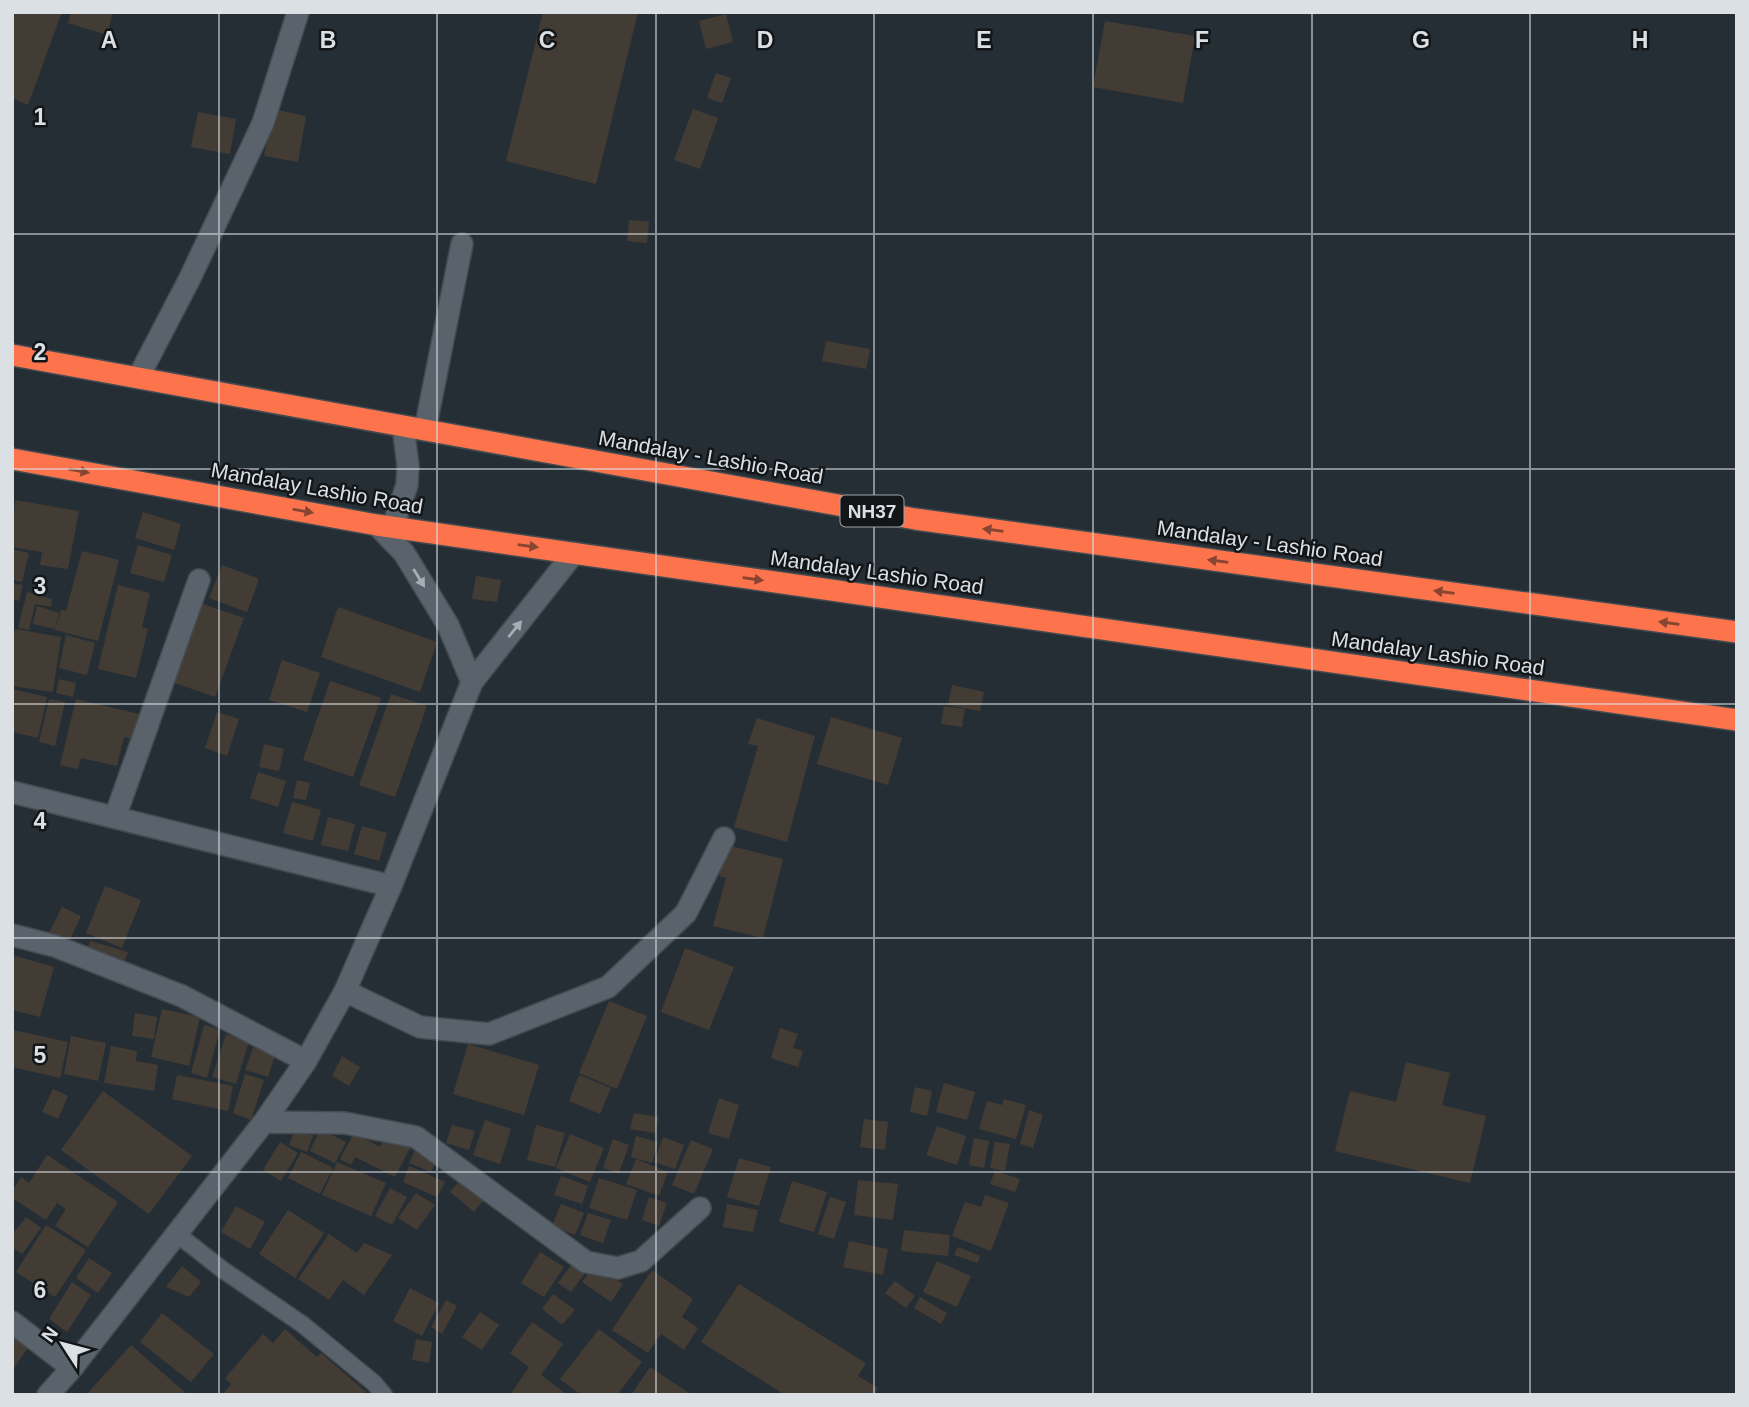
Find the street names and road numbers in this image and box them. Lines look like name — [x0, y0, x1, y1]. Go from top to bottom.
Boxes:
street label: Mandalay - Lashio Road — [597, 426, 825, 488]
street label: Mandalay Lashio Road — [209, 458, 425, 518]
road number: NH37 — [840, 496, 903, 526]
street label: Mandalay - Lashio Road — [1156, 516, 1384, 570]
street label: Mandalay Lashio Road — [769, 546, 985, 598]
street label: Mandalay Lashio Road — [1330, 627, 1546, 679]

